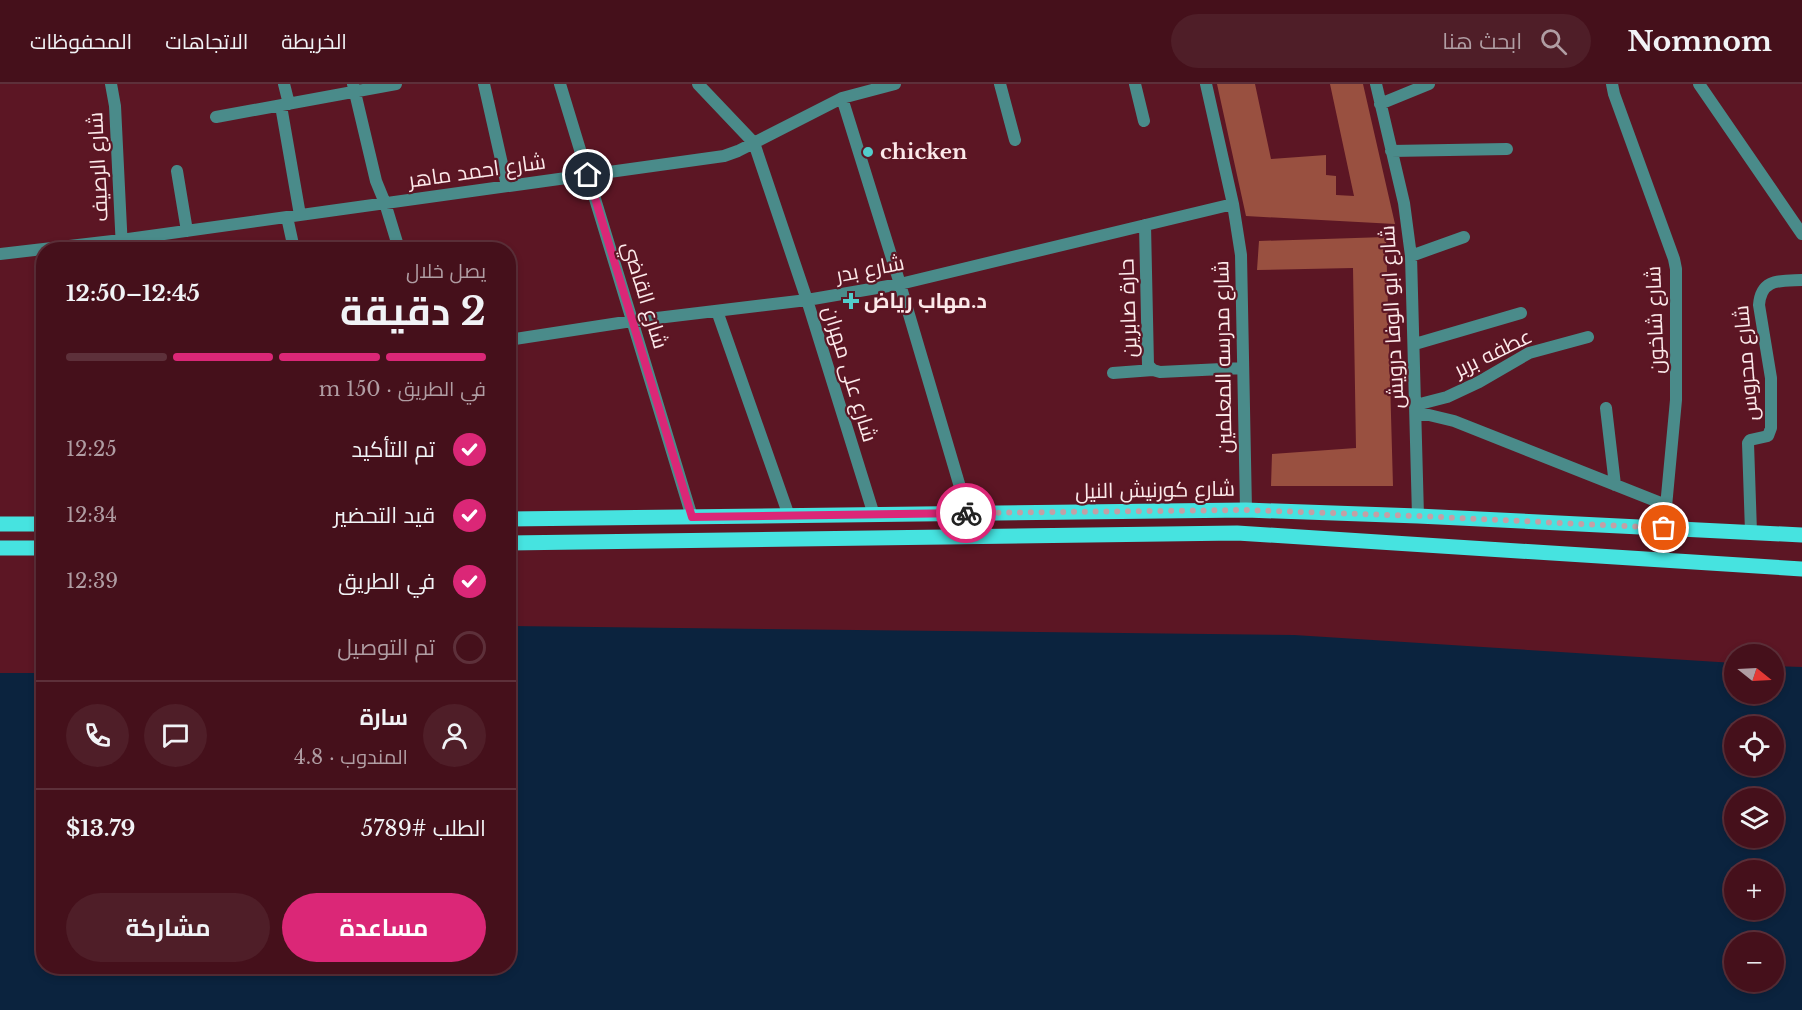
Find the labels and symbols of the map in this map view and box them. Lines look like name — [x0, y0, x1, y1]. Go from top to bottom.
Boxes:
street label: شارع الرصيف — [82, 111, 115, 223]
place label: chicken — [880, 139, 967, 165]
marker: chicken — [861, 145, 875, 159]
street label: شارع احمد ماهر — [406, 149, 547, 195]
pin — [562, 149, 613, 200]
street label: شارع ابو الوفا درويش — [1374, 225, 1411, 409]
street label: شارع القاضي — [614, 238, 674, 353]
street label: شارع بدر — [833, 250, 907, 290]
street label: حارة صابرين — [1113, 258, 1143, 358]
street label: شارع مدرسه المعلمين — [1208, 260, 1239, 454]
street label: شارع شاخون — [1640, 266, 1671, 374]
place label: د.مهاب رياض — [864, 288, 987, 314]
marker: د.مهاب رياض — [842, 292, 860, 310]
street label: شارع على مهران — [816, 303, 883, 445]
street label: شارع محروس — [1728, 304, 1765, 422]
street label: عطفه بربر — [1449, 323, 1536, 383]
street label: شارع كورنيش النيل — [1075, 476, 1235, 505]
courier — [936, 483, 996, 543]
pin — [1638, 502, 1689, 553]
north arrow — [1724, 644, 1784, 704]

